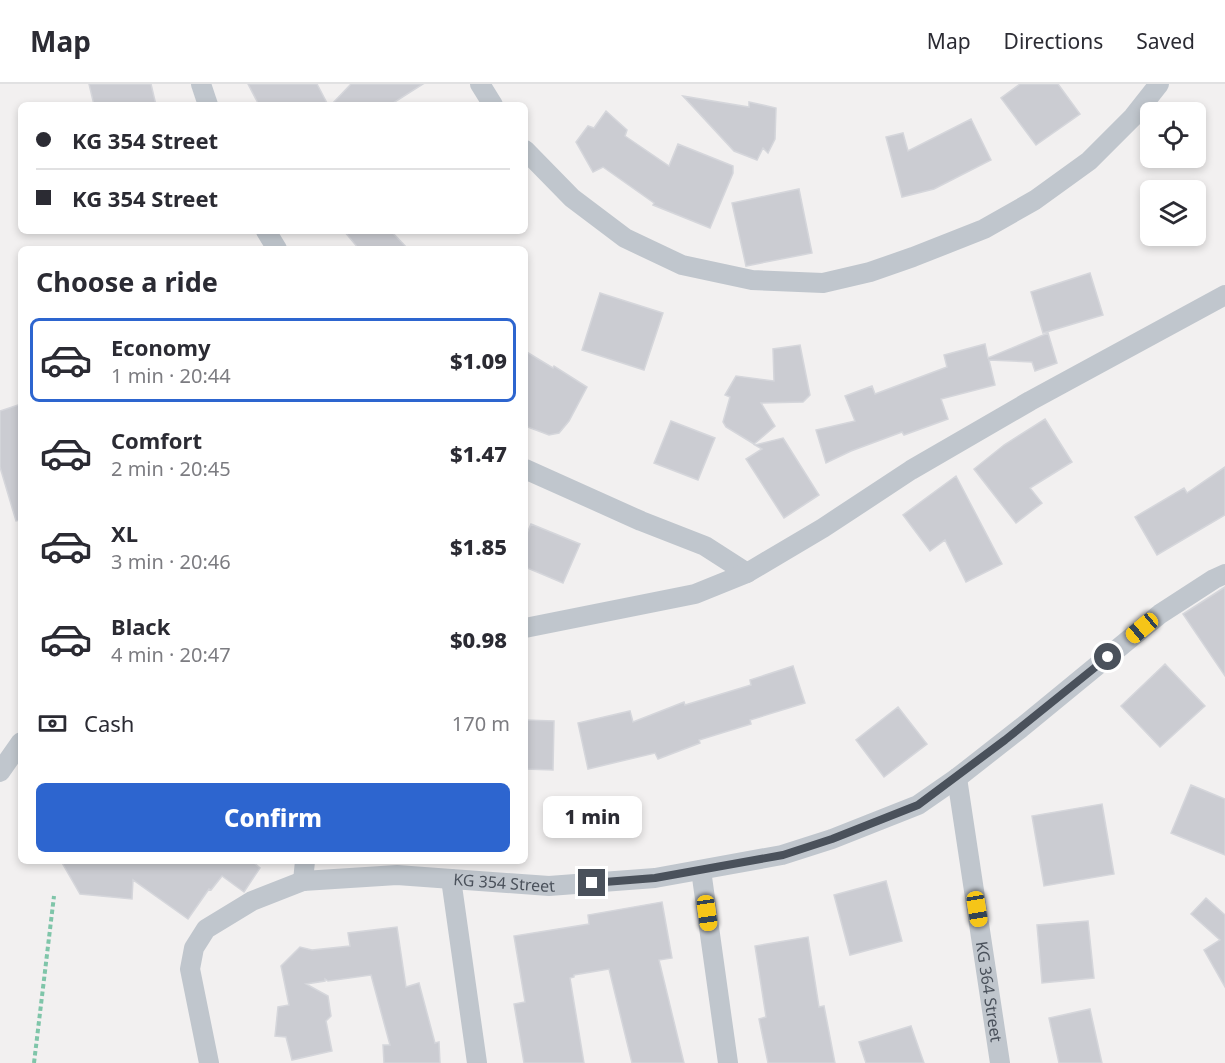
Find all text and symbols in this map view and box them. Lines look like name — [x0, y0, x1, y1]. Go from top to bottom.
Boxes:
text: Map — [30, 22, 91, 60]
text: Map — [927, 27, 971, 55]
text: Directions — [1004, 27, 1103, 55]
text: Saved — [1136, 27, 1195, 55]
map controls — [1140, 102, 1206, 246]
button: locate — [1140, 102, 1206, 168]
text: KG 354 Street — [72, 125, 218, 155]
button: layers — [1140, 180, 1206, 246]
text: KG 354 Street — [72, 183, 218, 213]
text: Choose a ride — [36, 263, 218, 300]
text: Economy — [111, 332, 210, 362]
icon: car — [39, 333, 93, 387]
text: $1.09 — [450, 345, 507, 375]
text: 1 min · 20:44 — [111, 362, 231, 389]
text: Comfort — [111, 425, 202, 455]
icon: car — [39, 426, 93, 480]
text: $1.47 — [450, 438, 507, 468]
text: 2 min · 20:45 — [111, 455, 231, 482]
text: XL — [111, 518, 138, 548]
icon: car — [39, 519, 93, 573]
text: $1.85 — [450, 531, 507, 561]
text: 3 min · 20:46 — [111, 548, 231, 575]
car — [1122, 610, 1162, 646]
text: Black — [111, 611, 170, 641]
icon: car — [39, 612, 93, 666]
text: $0.98 — [450, 624, 507, 654]
text: 4 min · 20:47 — [111, 641, 231, 668]
route start — [1094, 643, 1121, 670]
icon: cash — [36, 707, 69, 740]
text: Cash — [84, 708, 134, 738]
text: 170 m — [452, 710, 510, 737]
button: Confirm — [36, 783, 510, 852]
callout: 1 min — [542, 796, 642, 838]
text: 1 min — [565, 803, 620, 830]
street label: KG 354 Street — [453, 868, 556, 897]
route end — [578, 869, 605, 896]
car — [965, 890, 989, 928]
car — [696, 894, 718, 932]
street label: KG 364 Street — [971, 940, 1008, 1044]

